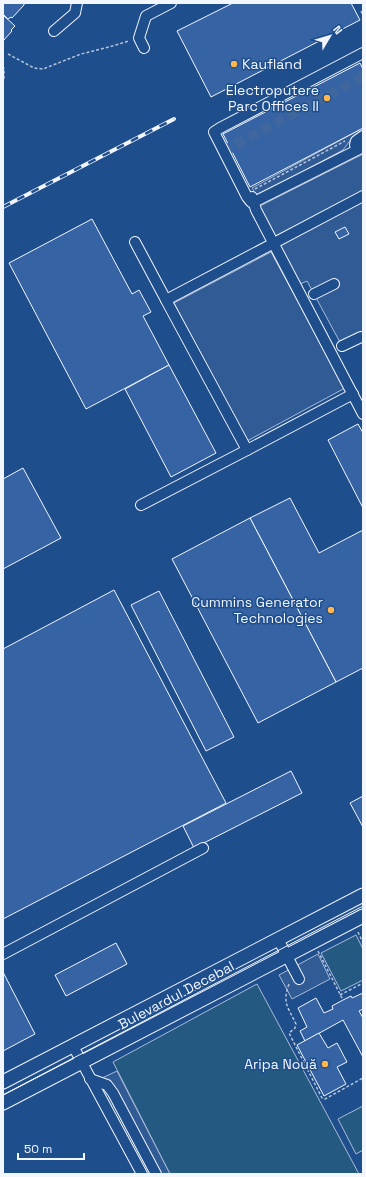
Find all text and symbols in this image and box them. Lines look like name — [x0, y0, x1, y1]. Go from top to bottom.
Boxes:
north arrow — [310, 16, 350, 56]
text: N — [330, 23, 346, 37]
place label: Kaufland — [242, 55, 302, 73]
marker: Kaufland — [229, 59, 239, 69]
place label: Electroputere Parc Offices II — [226, 81, 319, 115]
marker: Electroputere Parc Offices II — [322, 93, 332, 103]
place label: Cummins Generator Technologies — [191, 593, 323, 627]
marker: Cummins Generator Technologies — [326, 605, 336, 615]
street label: Bulevardul Decebal — [115, 957, 237, 1033]
place label: Aripa Nouă — [244, 1055, 317, 1073]
marker: Aripa Nouă — [320, 1059, 330, 1069]
scale bar — [18, 1135, 84, 1161]
text: 50 m — [24, 1141, 52, 1157]

